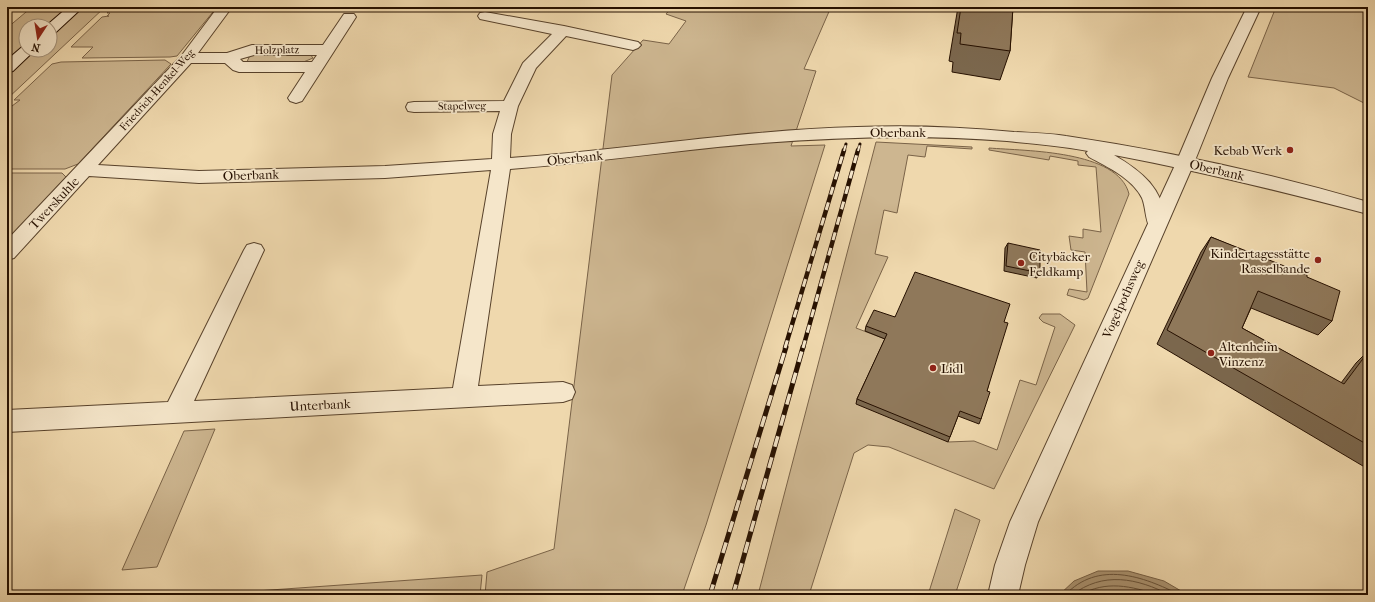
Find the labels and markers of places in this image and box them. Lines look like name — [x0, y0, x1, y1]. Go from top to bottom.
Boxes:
place label: Kebab Werk — [1213, 143, 1282, 158]
marker: Kebab Werk — [1285, 145, 1295, 155]
place label: Kindertagesstätte Rasselbande — [1210, 246, 1311, 276]
place label: Citybäcker Feldkamp — [1029, 249, 1090, 279]
marker: Kindertagesstätte Rasselbande — [1313, 255, 1323, 265]
marker: Citybäcker Feldkamp — [1016, 258, 1026, 268]
place label: Altenheim Vinzenz — [1218, 339, 1278, 369]
marker: Altenheim Vinzenz — [1206, 348, 1216, 358]
place label: Lidl — [941, 361, 964, 376]
marker: Lidl — [928, 363, 938, 373]

